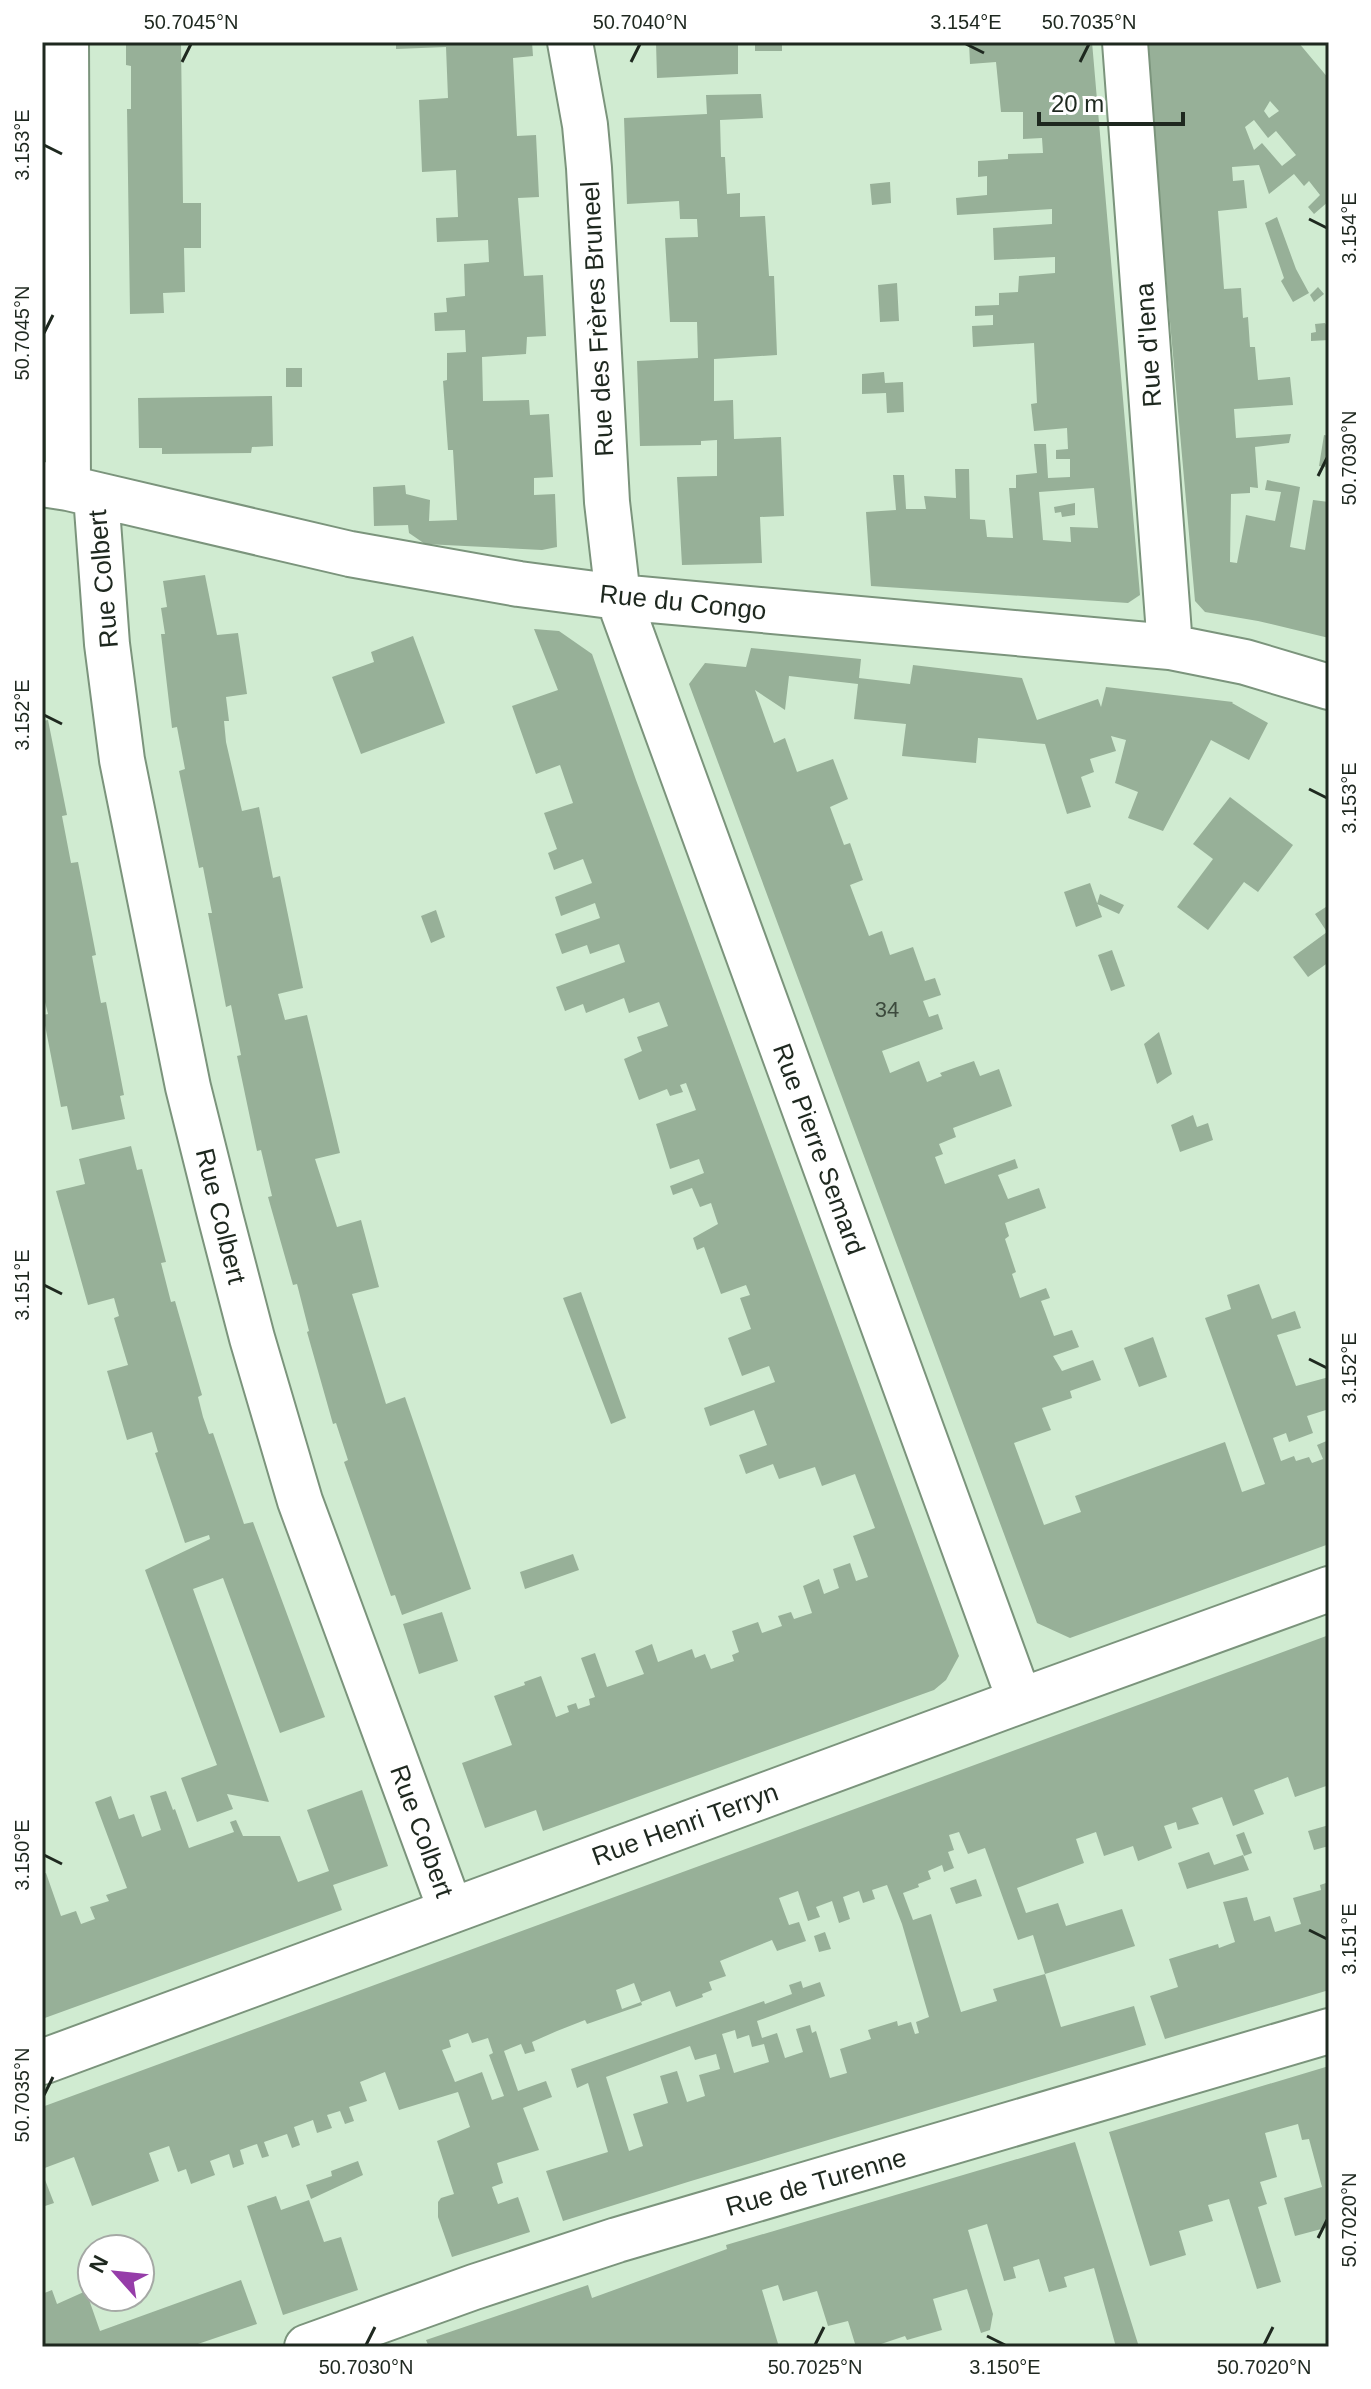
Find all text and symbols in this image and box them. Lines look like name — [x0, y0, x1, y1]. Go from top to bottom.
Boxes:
text: 50.7045°N — [144, 11, 238, 33]
text: 50.7040°N — [593, 11, 687, 33]
text: 3.154°E — [930, 11, 1002, 33]
text: 50.7035°N — [1042, 11, 1136, 33]
scale bar — [1039, 76, 1183, 126]
text: 20 m — [1051, 90, 1104, 117]
text: 3.153°E — [11, 109, 33, 181]
street label: Rue des Frères Bruneel — [575, 180, 619, 458]
text: 3.154°E — [1338, 192, 1360, 264]
street label: Rue d'Iena — [1129, 281, 1167, 408]
text: 50.7045°N — [11, 286, 33, 380]
text: 50.7030°N — [1338, 411, 1360, 505]
street label: Rue Colbert — [82, 508, 124, 649]
street label: Rue du Congo — [598, 578, 768, 626]
text: 3.152°E — [11, 679, 33, 751]
text: 3.153°E — [1338, 762, 1360, 834]
house number: 34 — [875, 997, 899, 1022]
street label: Rue Pierre Semard — [767, 1039, 871, 1259]
street label: Rue Colbert — [190, 1145, 253, 1288]
text: 3.151°E — [11, 1249, 33, 1321]
text: 3.152°E — [1338, 1332, 1360, 1404]
street label: Rue Colbert — [384, 1761, 460, 1902]
street label: Rue Henri Terryn — [588, 1776, 782, 1872]
text: 3.150°E — [11, 1819, 33, 1891]
text: 3.151°E — [1338, 1903, 1360, 1975]
text: 50.7035°N — [11, 2048, 33, 2142]
street label: Rue de Turenne — [722, 2142, 910, 2222]
text: 50.7020°N — [1338, 2173, 1360, 2267]
north arrow — [76, 2233, 156, 2313]
text: N — [84, 2251, 113, 2277]
text: 50.7030°N — [319, 2356, 413, 2378]
text: 50.7025°N — [768, 2356, 862, 2378]
text: 3.150°E — [969, 2356, 1041, 2378]
text: 50.7020°N — [1217, 2356, 1311, 2378]

